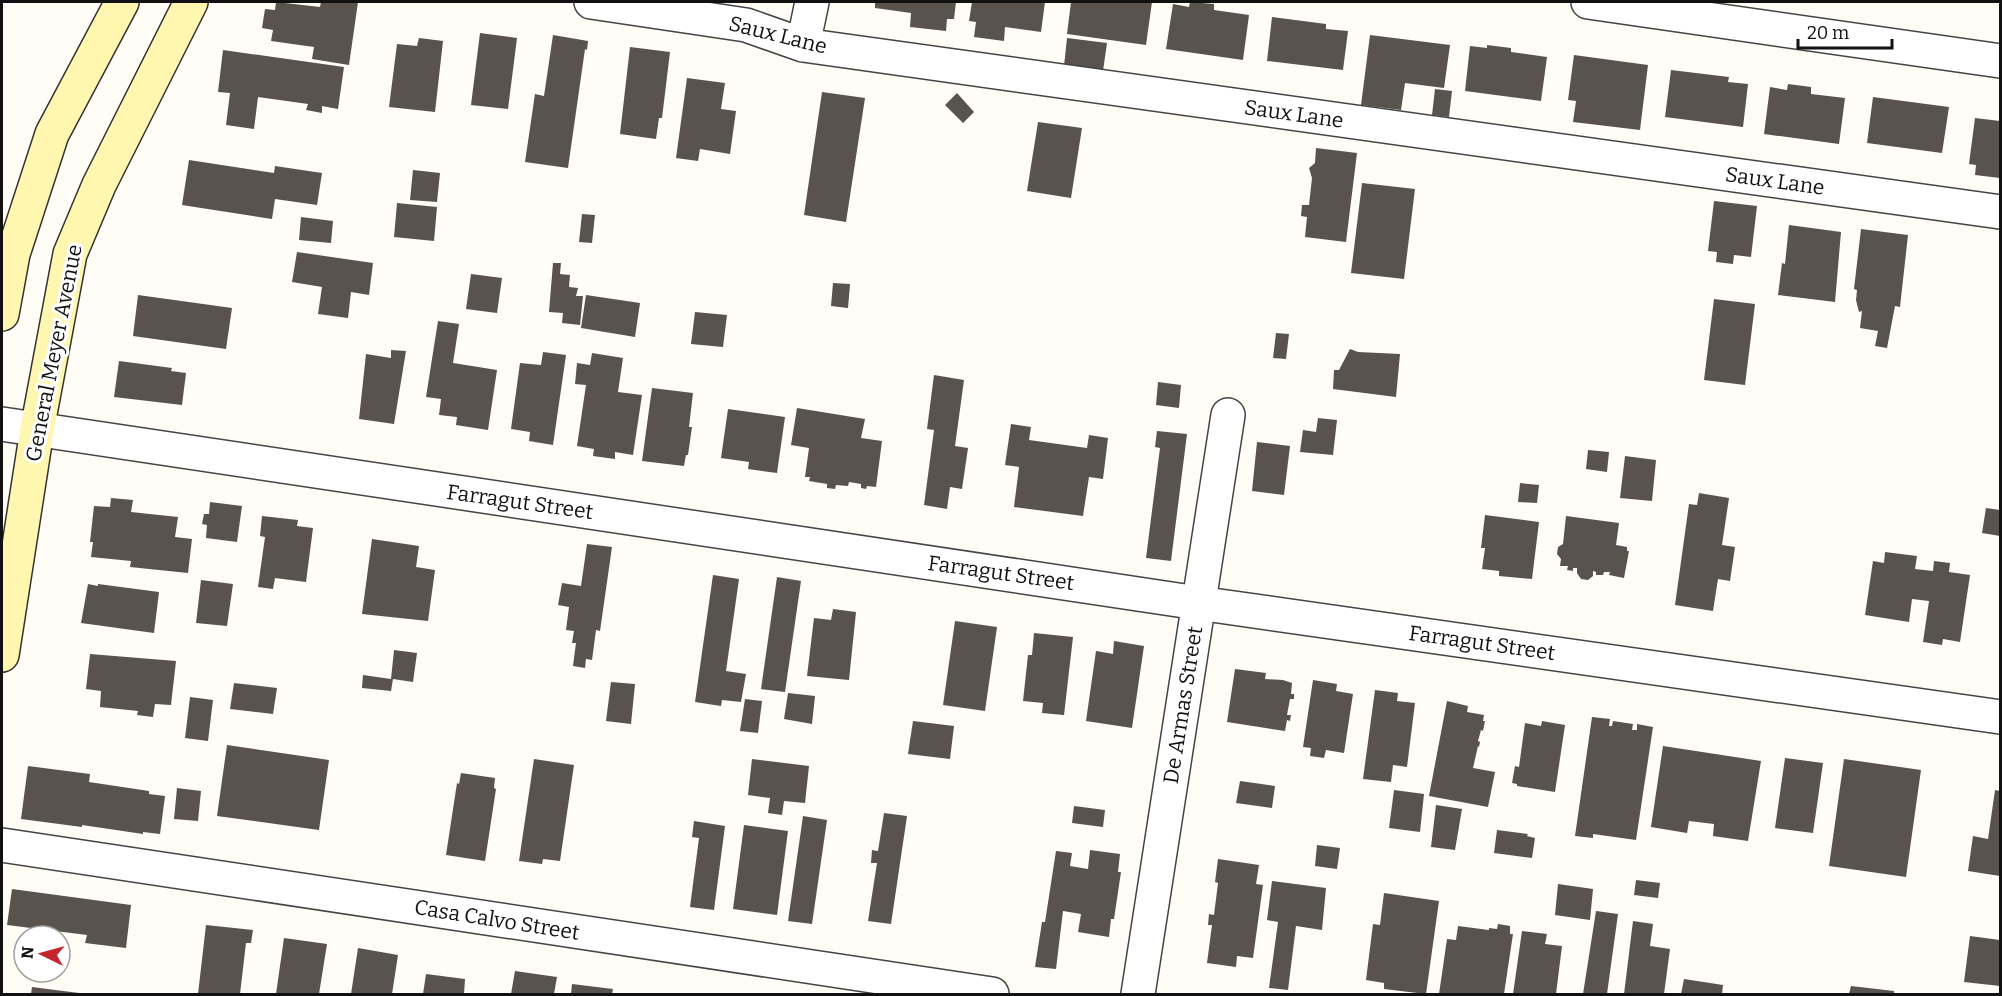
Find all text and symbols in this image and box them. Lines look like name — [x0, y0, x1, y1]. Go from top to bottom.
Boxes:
street label: Saux Lane — [726, 10, 830, 60]
scale bar — [1798, 12, 1892, 50]
text: 20 m — [1807, 22, 1849, 44]
street label: Saux Lane — [1243, 94, 1345, 134]
street label: Saux Lane — [1724, 161, 1826, 201]
street label: General Meyer Avenue — [20, 242, 88, 464]
street label: Farragut Street — [445, 479, 595, 525]
street label: Farragut Street — [926, 550, 1076, 596]
street label: Farragut Street — [1407, 620, 1557, 666]
street label: De Armas Street — [1158, 624, 1208, 786]
street label: Casa Calvo Street — [413, 894, 582, 946]
north arrow — [12, 924, 72, 984]
text: N — [18, 946, 38, 960]

